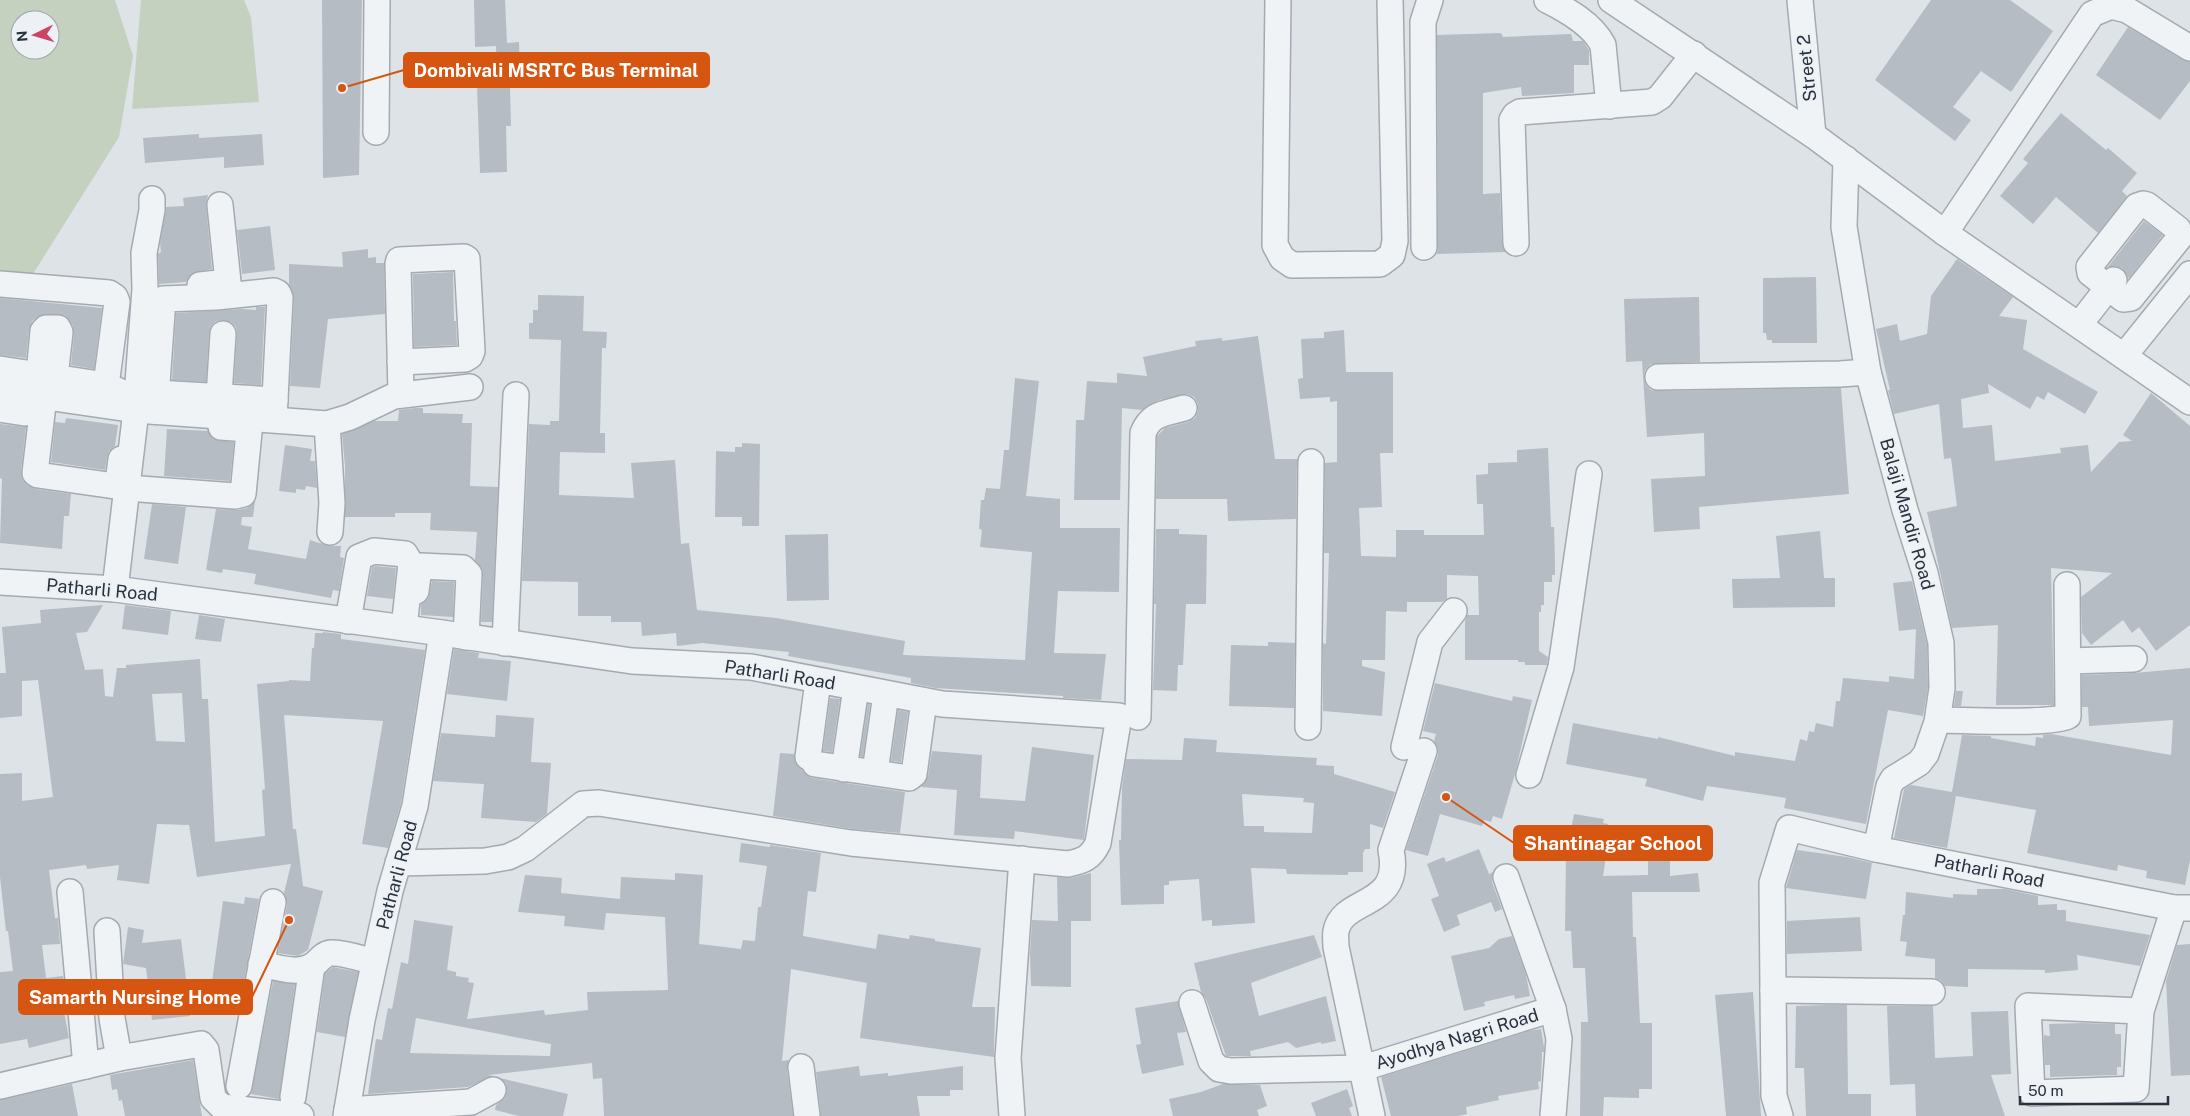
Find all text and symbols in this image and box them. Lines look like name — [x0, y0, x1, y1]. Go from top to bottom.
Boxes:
north arrow — [10, 10, 60, 60]
text: N — [14, 30, 30, 42]
street label: Street 2 — [1793, 33, 1820, 103]
callout: Dombivali MSRTC Bus Terminal — [404, 53, 709, 87]
text: Dombivali MSRTC Bus Terminal — [413, 59, 699, 81]
street label: Balaji Mandir Road — [1876, 436, 1939, 592]
street label: Patharli Road — [45, 574, 159, 605]
street label: Patharli Road — [723, 655, 837, 694]
street label: Patharli Road — [372, 818, 421, 932]
callout: Shantinagar School — [1514, 826, 1712, 860]
text: Shantinagar School — [1524, 832, 1702, 854]
street label: Patharli Road — [1932, 850, 2046, 892]
callout: Samarth Nursing Home — [19, 980, 252, 1014]
text: Samarth Nursing Home — [29, 986, 241, 1008]
street label: Ayodhya Nagri Road — [1373, 1004, 1541, 1073]
scale bar — [2020, 1074, 2168, 1106]
text: 50 m — [2028, 1082, 2063, 1099]

